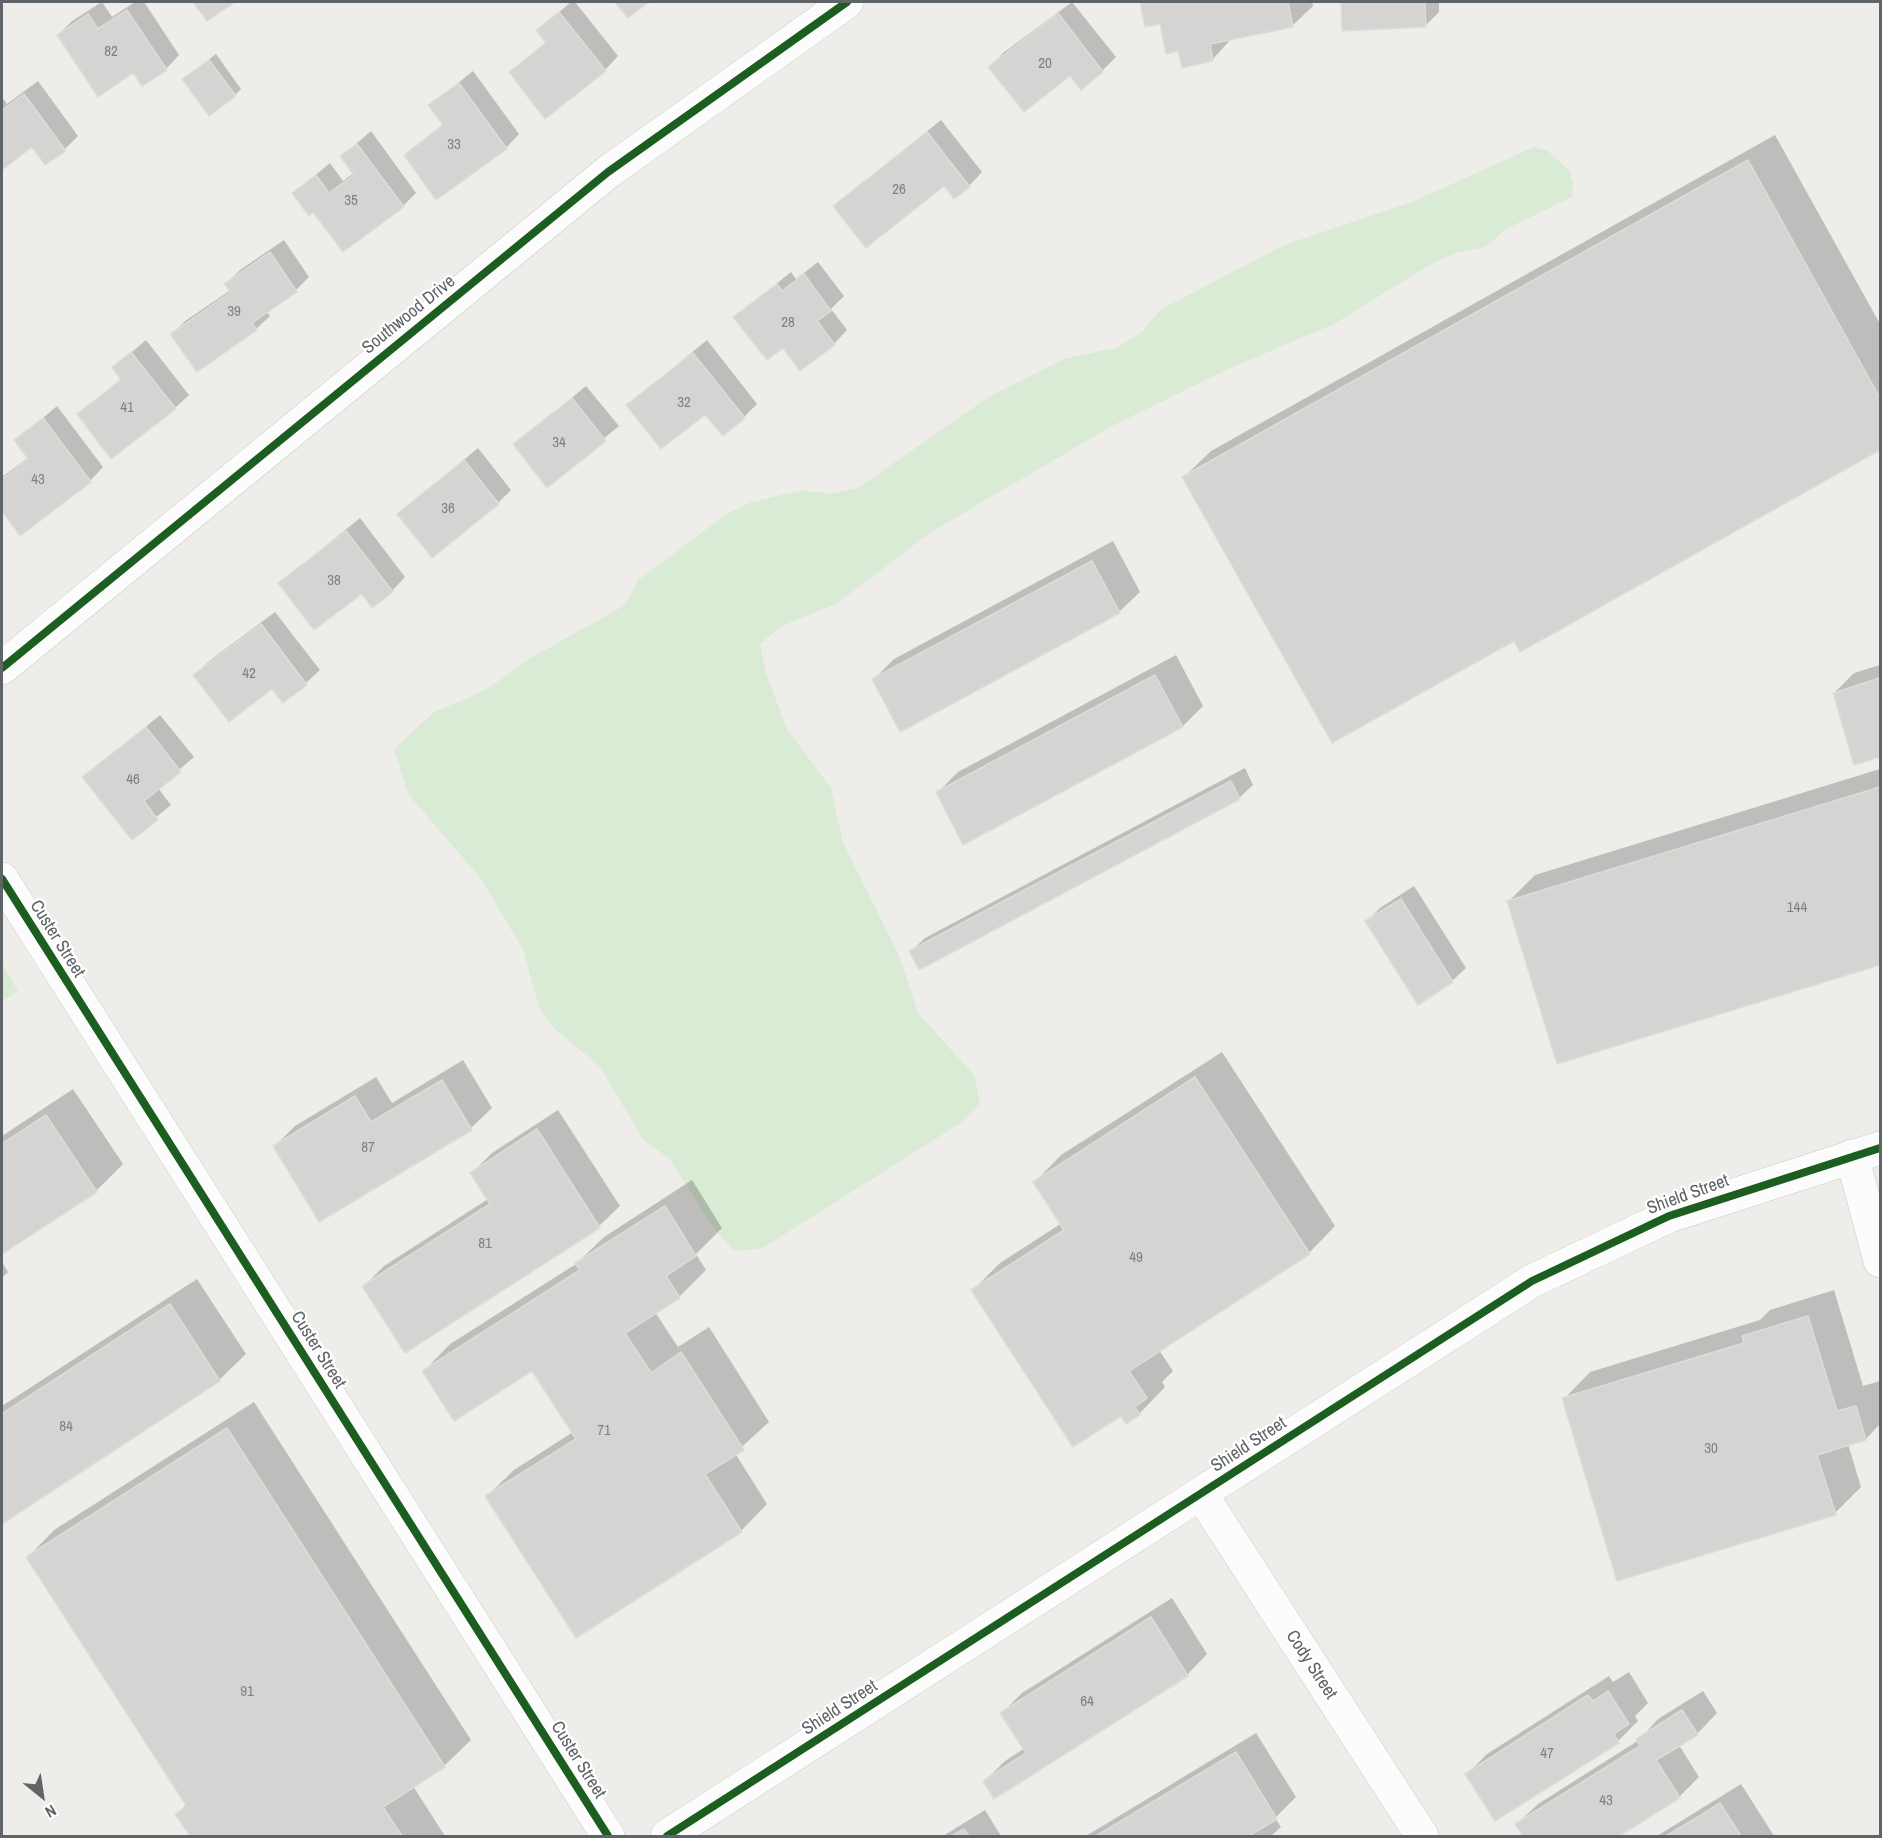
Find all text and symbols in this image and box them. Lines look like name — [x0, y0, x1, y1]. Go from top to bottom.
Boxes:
house number: 82 — [104, 43, 118, 61]
house number: 20 — [1038, 55, 1052, 73]
house number: 33 — [447, 136, 461, 154]
house number: 26 — [892, 181, 906, 199]
house number: 35 — [344, 192, 358, 210]
street label: Southwood Drive — [358, 271, 460, 359]
house number: 39 — [227, 303, 241, 321]
house number: 28 — [781, 314, 795, 332]
house number: 32 — [677, 394, 691, 412]
house number: 41 — [120, 399, 134, 417]
house number: 34 — [552, 434, 566, 452]
house number: 43 — [31, 471, 45, 489]
house number: 36 — [441, 500, 455, 518]
house number: 38 — [327, 572, 341, 590]
house number: 42 — [242, 665, 256, 683]
house number: 46 — [126, 771, 140, 789]
street label: Custer Street — [25, 896, 89, 982]
house number: 144 — [1787, 899, 1807, 917]
house number: 87 — [361, 1139, 375, 1157]
street label: Shield Street — [1644, 1170, 1732, 1220]
house number: 81 — [478, 1235, 492, 1253]
house number: 49 — [1129, 1249, 1143, 1267]
street label: Custer Street — [286, 1307, 350, 1393]
street label: Shield Street — [1207, 1413, 1291, 1477]
house number: 84 — [59, 1418, 73, 1436]
house number: 71 — [597, 1422, 611, 1440]
house number: 30 — [1704, 1440, 1718, 1458]
street label: Cody Street — [1281, 1626, 1341, 1704]
street label: Shield Street — [798, 1676, 882, 1740]
house number: 91 — [240, 1683, 254, 1701]
house number: 64 — [1080, 1693, 1094, 1711]
street label: Custer Street — [546, 1717, 610, 1803]
house number: 47 — [1540, 1745, 1554, 1763]
north arrow — [12, 1766, 72, 1826]
house number: 43 — [1599, 1792, 1613, 1810]
text: N — [41, 1800, 61, 1823]

